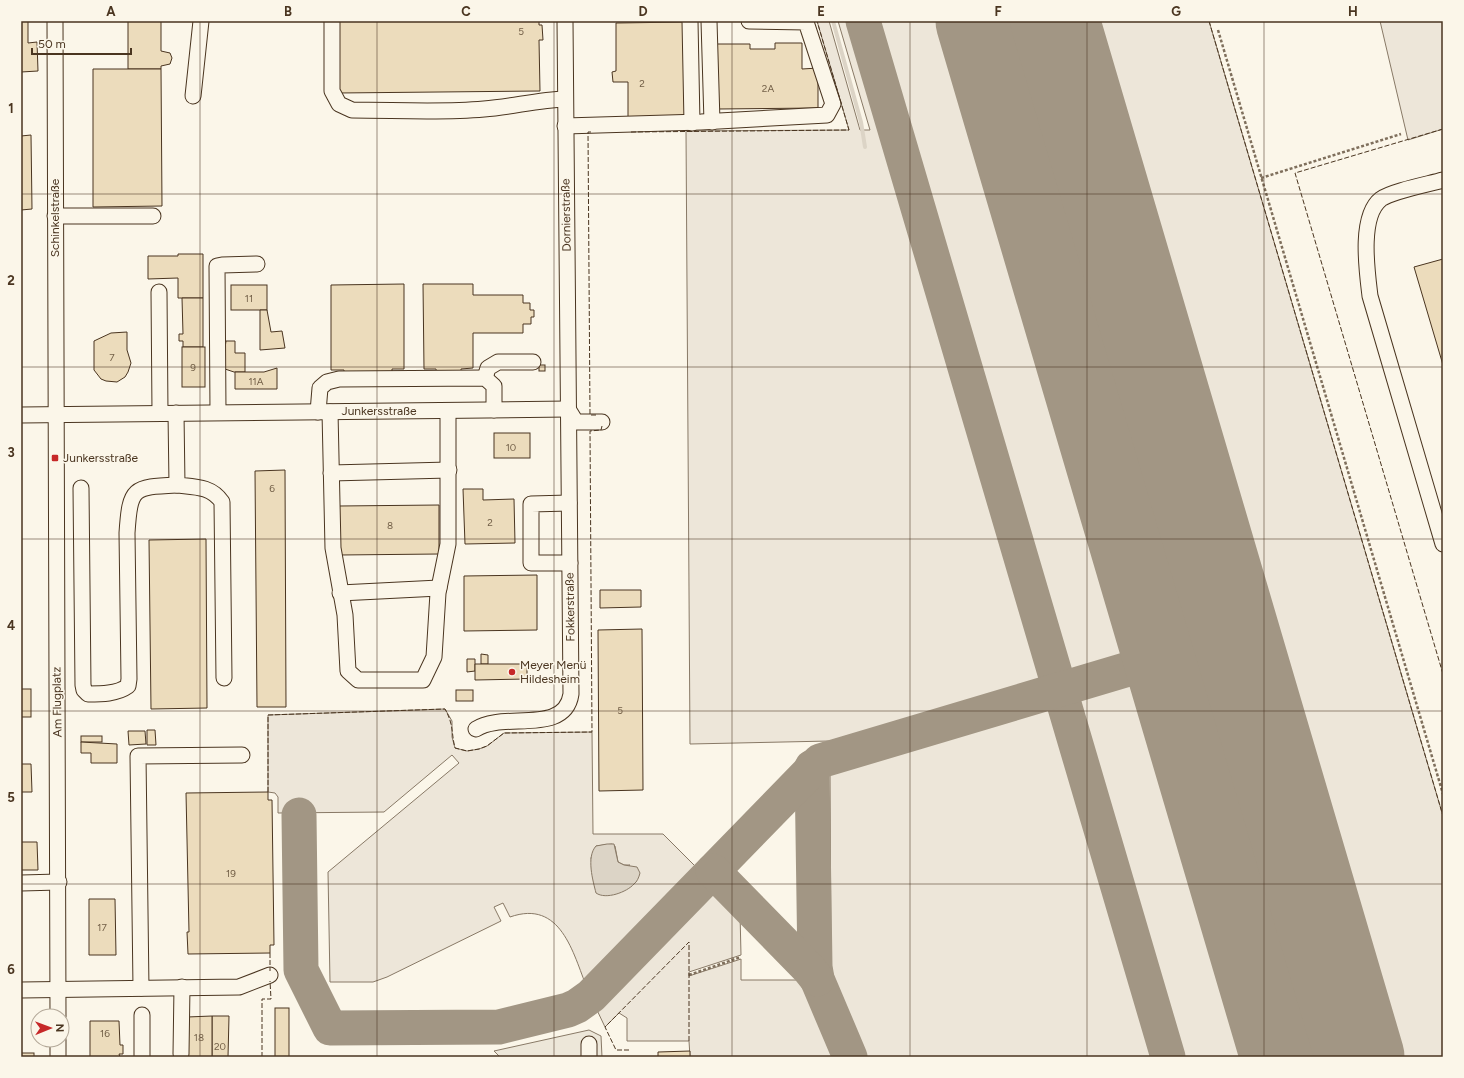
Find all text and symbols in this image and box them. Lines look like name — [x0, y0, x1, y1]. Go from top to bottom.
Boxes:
text: A — [106, 4, 116, 19]
text: B — [284, 4, 292, 19]
text: C — [461, 4, 471, 19]
text: D — [638, 4, 648, 19]
text: E — [817, 4, 825, 19]
text: F — [994, 4, 1002, 19]
text: G — [1171, 4, 1181, 19]
text: H — [1348, 4, 1358, 19]
house number: 5 — [518, 25, 524, 38]
scale bar — [32, 30, 131, 56]
text: 50 m — [38, 37, 66, 51]
house number: 2 — [639, 77, 645, 90]
house number: 2A — [762, 82, 774, 95]
text: 1 — [8, 101, 14, 116]
street label: Schinkelstraße — [48, 178, 62, 257]
street label: Dornierstraße — [558, 178, 574, 252]
text: 2 — [7, 273, 15, 288]
house number: 11 — [245, 292, 253, 305]
house number: 7 — [109, 351, 115, 364]
house number: 9 — [190, 361, 196, 374]
house number: 11A — [248, 375, 264, 388]
street label: Junkersstraße — [341, 404, 417, 418]
house number: 10 — [506, 441, 516, 454]
text: 3 — [7, 445, 15, 460]
place label: Junkersstraße — [63, 451, 139, 465]
marker: Junkersstraße — [50, 453, 60, 463]
house number: 6 — [269, 482, 275, 495]
house number: 2 — [487, 516, 493, 529]
house number: 8 — [387, 519, 393, 532]
street label: Fokkerstraße — [562, 572, 578, 642]
text: 4 — [7, 618, 15, 633]
place label: Meyer Menü Hildesheim — [520, 658, 586, 686]
street label: Am Flugplatz — [49, 667, 65, 737]
marker: Meyer Menü Hildesheim — [507, 667, 517, 677]
house number: 5 — [617, 704, 623, 717]
text: 5 — [7, 790, 15, 805]
house number: 19 — [226, 867, 236, 880]
house number: 17 — [97, 921, 107, 934]
text: 6 — [7, 962, 15, 977]
north arrow — [30, 1008, 70, 1048]
text: N — [53, 1023, 66, 1032]
house number: 16 — [100, 1027, 110, 1040]
house number: 18 — [194, 1031, 204, 1044]
house number: 20 — [214, 1040, 226, 1053]

